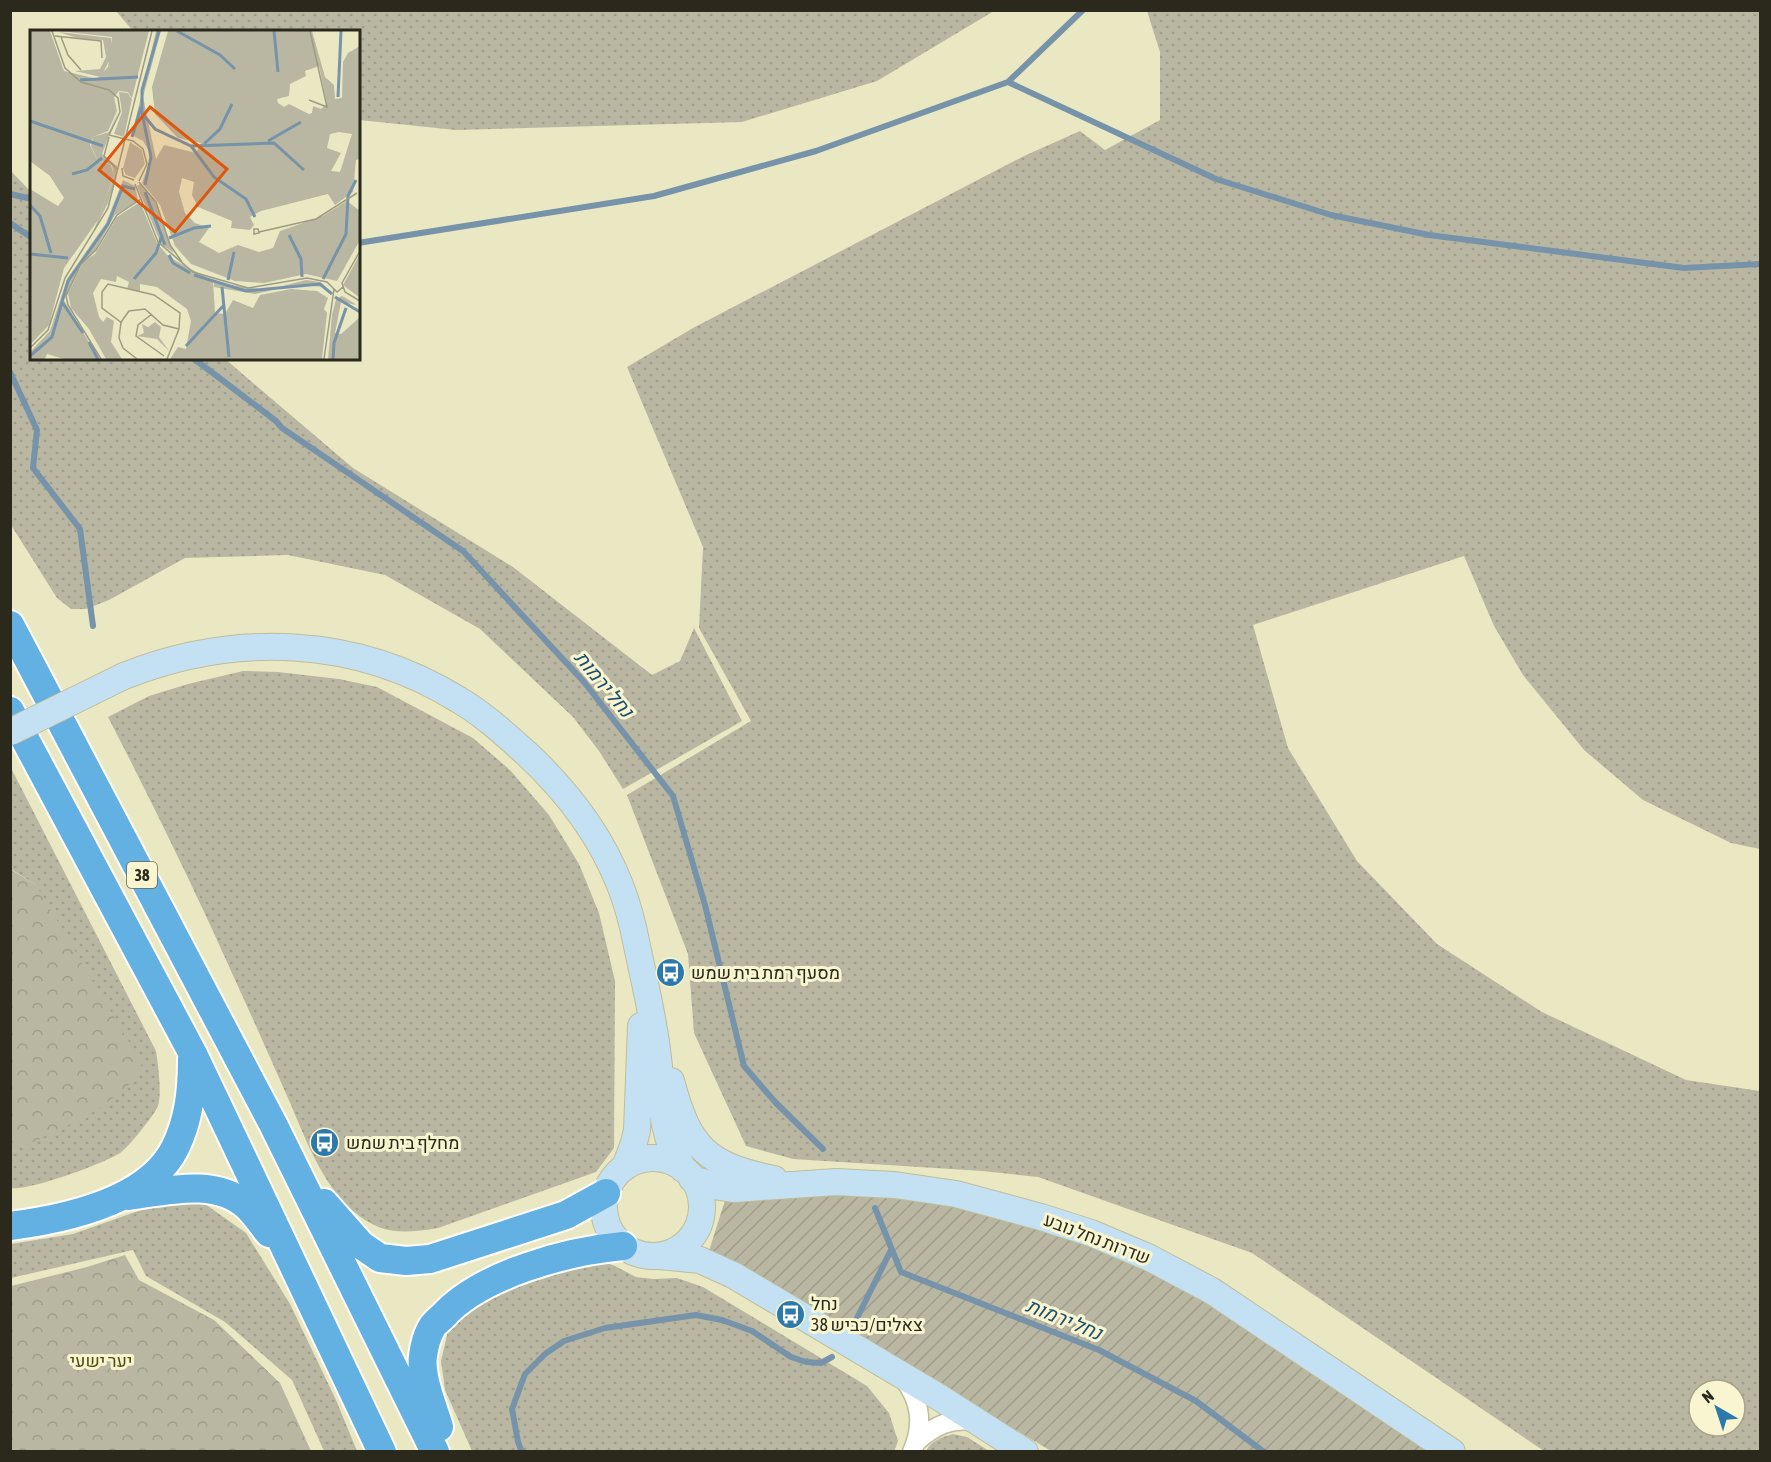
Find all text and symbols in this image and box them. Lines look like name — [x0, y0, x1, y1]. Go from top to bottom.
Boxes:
inset map — [30, 30, 360, 360]
water label: נחל ירמות — [570, 646, 640, 723]
road number: 38 — [127, 862, 157, 888]
bus stop icon: מסעף רמת בית שמש — [654, 957, 686, 989]
place label: מסעף רמת בית שמש — [691, 962, 840, 983]
bus stop icon: מחלף בית שמש — [309, 1127, 341, 1159]
place label: מחלף בית שמש — [346, 1132, 459, 1153]
street label: שדרות נחל נובע — [1041, 1209, 1153, 1268]
place label: נחל צאלים/כביש 38 — [811, 1293, 923, 1335]
water label: נחל ירמות — [1023, 1293, 1107, 1345]
bus stop icon: נחל צאלים/כביש 38 — [774, 1298, 806, 1330]
park label: יער ישעי — [70, 1350, 132, 1371]
north arrow — [1687, 1378, 1747, 1438]
text: N — [1698, 1386, 1717, 1406]

